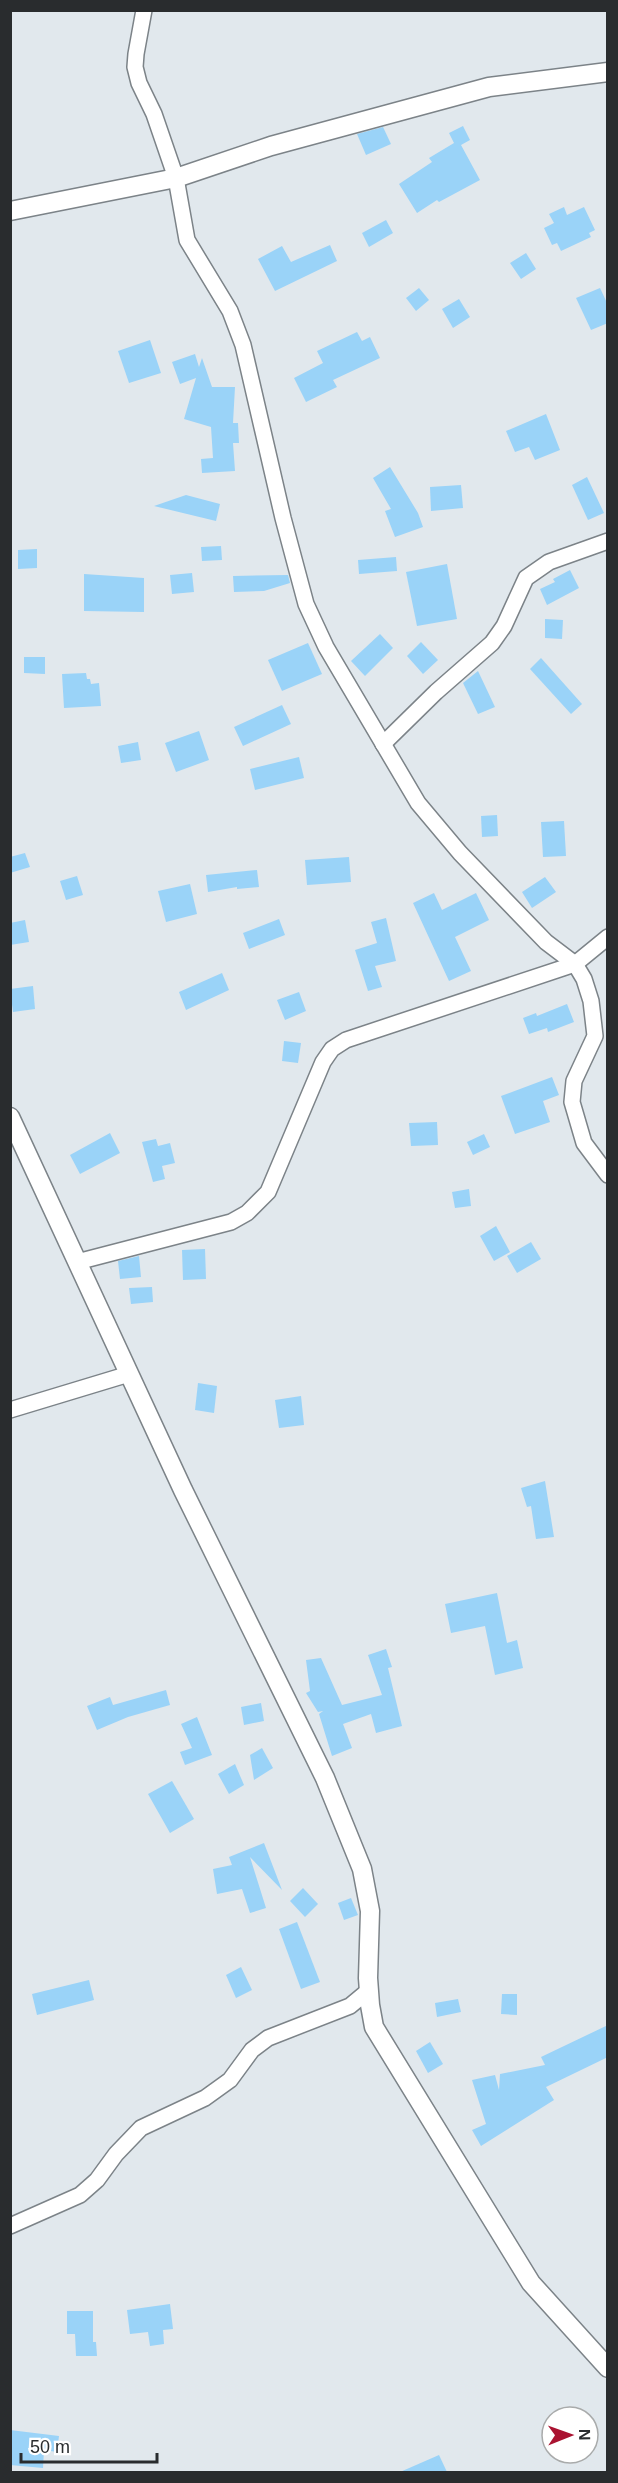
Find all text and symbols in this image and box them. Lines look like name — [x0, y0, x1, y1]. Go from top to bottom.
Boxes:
north arrow — [540, 2405, 600, 2465]
scale bar — [21, 2426, 158, 2464]
text: N — [576, 2429, 593, 2441]
text: 50 m — [30, 2437, 70, 2457]

